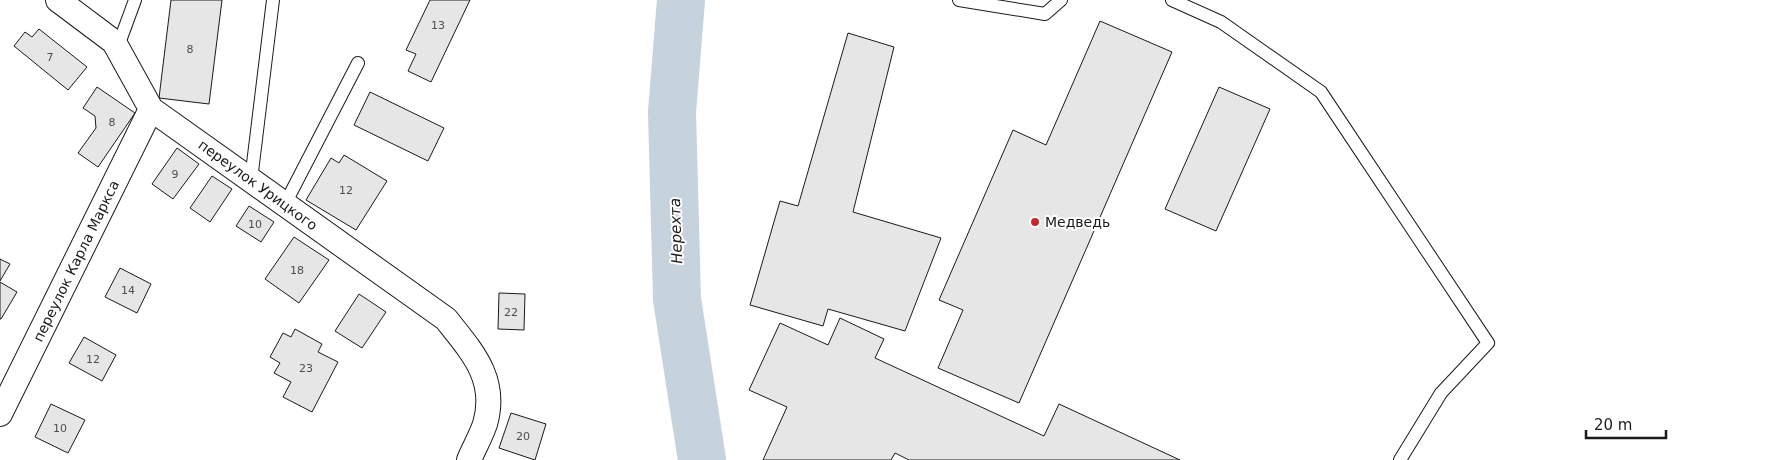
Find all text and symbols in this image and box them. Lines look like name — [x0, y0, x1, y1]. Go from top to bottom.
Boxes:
house number: 13 — [431, 19, 445, 32]
house number: 8 — [187, 43, 194, 56]
house number: 7 — [47, 51, 54, 64]
house number: 8 — [109, 116, 116, 129]
street label: переулок Урицкого — [195, 137, 321, 233]
house number: 9 — [172, 168, 179, 181]
street label: переулок Карла Маркса — [30, 178, 122, 344]
house number: 12 — [339, 184, 353, 197]
water label: Нерехта — [666, 198, 686, 264]
place label: Медведь — [1045, 214, 1110, 230]
marker: Медведь — [1029, 216, 1041, 228]
house number: 10 — [248, 218, 262, 231]
house number: 18 — [290, 264, 304, 277]
house number: 14 — [121, 284, 135, 297]
house number: 22 — [504, 306, 518, 319]
house number: 12 — [86, 353, 100, 366]
house number: 23 — [299, 362, 313, 375]
scale bar — [1586, 408, 1666, 440]
text: 20 m — [1594, 416, 1632, 434]
house number: 10 — [53, 422, 67, 435]
house number: 20 — [516, 430, 530, 443]

